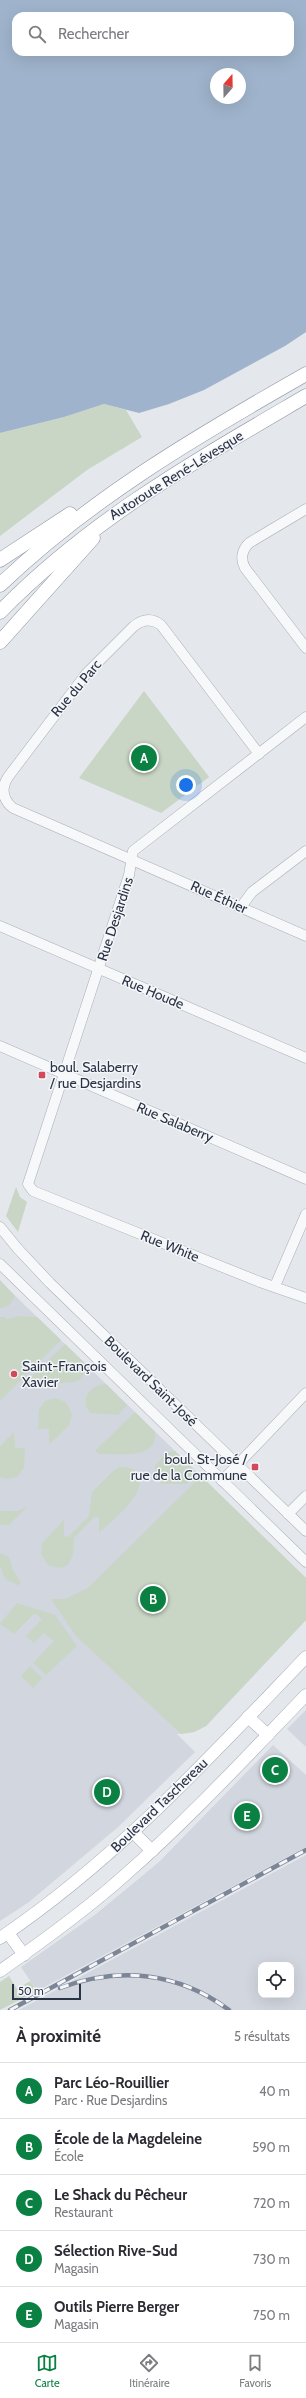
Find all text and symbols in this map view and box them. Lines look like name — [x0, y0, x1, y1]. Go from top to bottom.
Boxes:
search box — [12, 12, 294, 56]
icon: search — [26, 23, 48, 45]
text: Rechercher — [58, 25, 129, 43]
north arrow — [210, 68, 246, 104]
street label: Autoroute René-Lévesque — [106, 426, 246, 524]
street label: Rue du Parc — [47, 656, 105, 720]
pin: A — [131, 743, 157, 773]
your location — [176, 775, 196, 795]
street label: Rue Desjardins — [93, 875, 137, 963]
street label: Rue Éthier — [188, 877, 251, 918]
street label: Rue Houde — [119, 971, 187, 1013]
place label: boul. Salaberry / rue Desjardins — [49, 1058, 141, 1092]
marker: boul. Salaberry / rue Desjardins — [37, 1070, 47, 1080]
street label: Rue Salaberry — [134, 1098, 216, 1146]
street label: Rue White — [138, 1226, 202, 1266]
street label: Boulevard Saint-José — [101, 1332, 201, 1430]
place label: Saint-François Xavier — [22, 1357, 107, 1391]
marker: Saint-François Xavier — [9, 1369, 19, 1379]
place label: boul. St-José / rue de la Commune — [131, 1450, 247, 1484]
marker: boul. St-José / rue de la Commune — [250, 1462, 260, 1472]
pin: B — [140, 1584, 166, 1614]
street label: Boulevard Taschereau — [107, 1754, 211, 1856]
pin: C — [262, 1755, 288, 1785]
pin: D — [94, 1777, 120, 1807]
pin: E — [234, 1801, 260, 1831]
map controls — [258, 1962, 294, 1998]
button: locate — [258, 1962, 294, 1998]
scale bar — [12, 1982, 81, 2001]
text: 50 m — [18, 1984, 44, 1998]
text: À proximité — [16, 2026, 101, 2046]
text: 5 résultats — [234, 2028, 290, 2044]
text: Parc Léo-Rouillier — [54, 2074, 169, 2092]
text: A — [25, 2083, 33, 2099]
text: 40 m — [259, 2083, 290, 2099]
text: Parc · Rue Desjardins — [54, 2092, 167, 2108]
text: École de la Magdeleine — [54, 2130, 202, 2148]
text: B — [25, 2139, 33, 2155]
text: 590 m — [252, 2139, 290, 2155]
text: École — [54, 2148, 84, 2164]
text: Le Shack du Pêcheur — [54, 2186, 187, 2204]
text: C — [25, 2195, 33, 2211]
text: 720 m — [253, 2195, 290, 2211]
text: Restaurant — [54, 2204, 113, 2220]
text: Sélection Rive-Sud — [54, 2242, 177, 2260]
text: D — [24, 2251, 34, 2267]
text: 730 m — [253, 2251, 290, 2267]
text: Magasin — [54, 2260, 99, 2276]
text: Outils Pierre Berger — [54, 2298, 179, 2316]
text: E — [25, 2307, 33, 2323]
text: 750 m — [253, 2307, 290, 2323]
text: Magasin — [54, 2316, 99, 2332]
tab: Carte — [35, 2352, 60, 2390]
tab: Itinéraire — [129, 2352, 170, 2390]
tab: Favoris — [239, 2352, 271, 2390]

